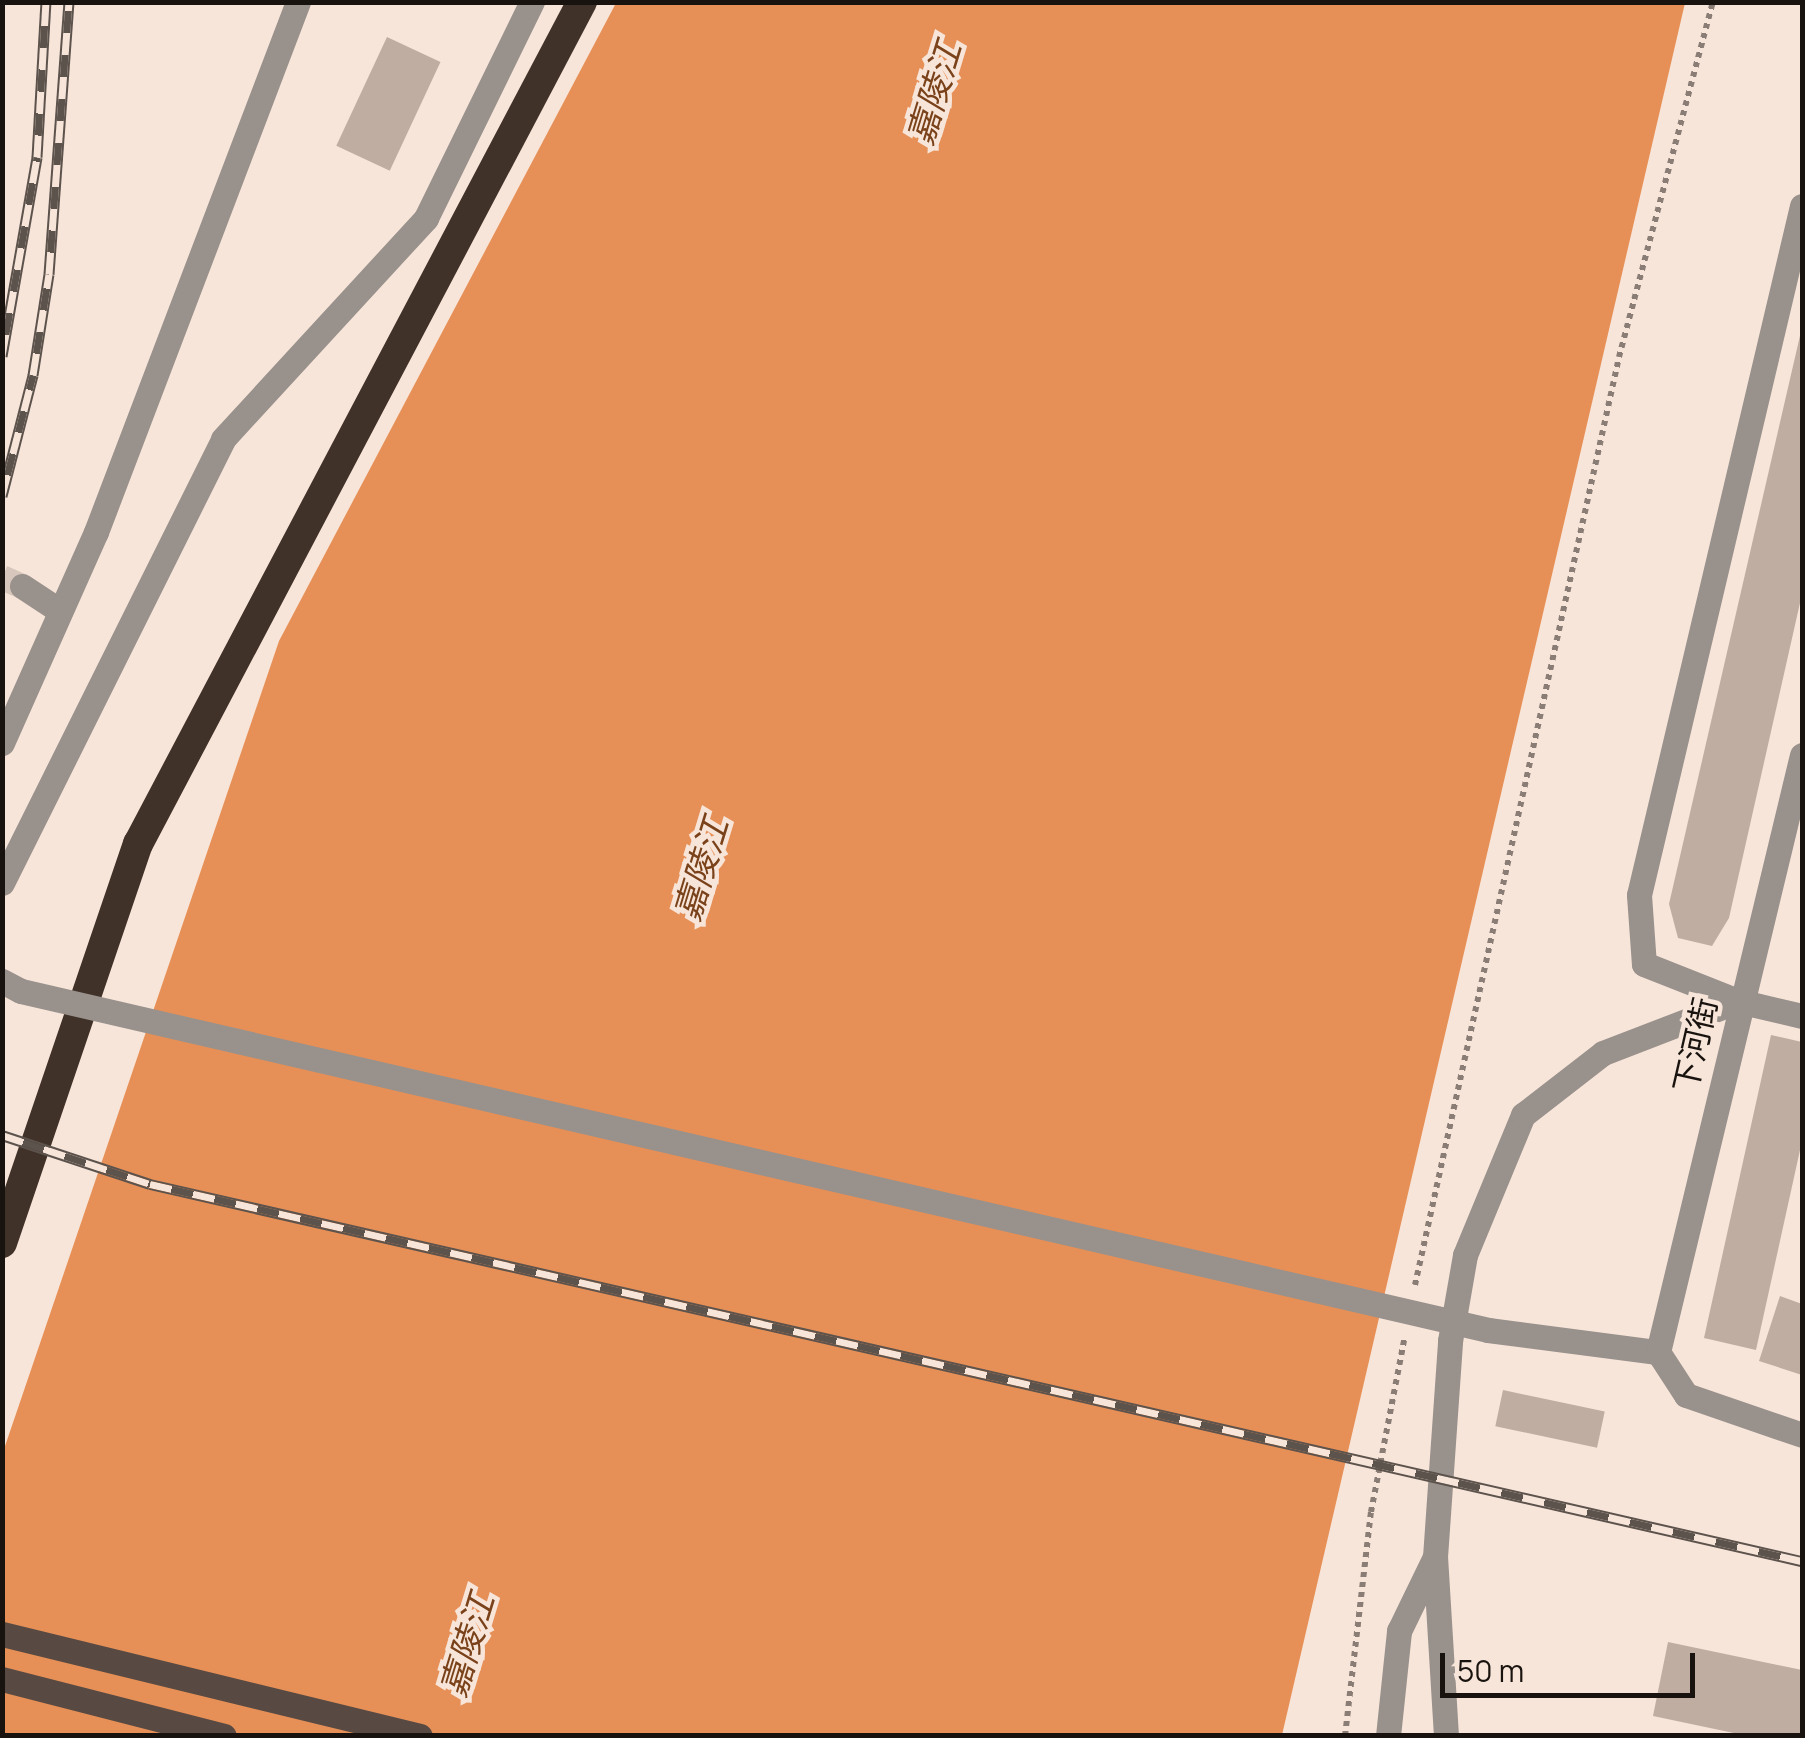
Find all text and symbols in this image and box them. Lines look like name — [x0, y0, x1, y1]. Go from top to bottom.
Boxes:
water label: 嘉陵江 — [899, 37, 969, 149]
water label: 嘉陵江 — [666, 813, 736, 925]
street label: 下河街 — [1665, 994, 1725, 1096]
water label: 嘉陵江 — [432, 1589, 502, 1701]
scale bar — [1445, 1633, 1700, 1695]
text: 50 m — [1457, 1650, 1524, 1691]

